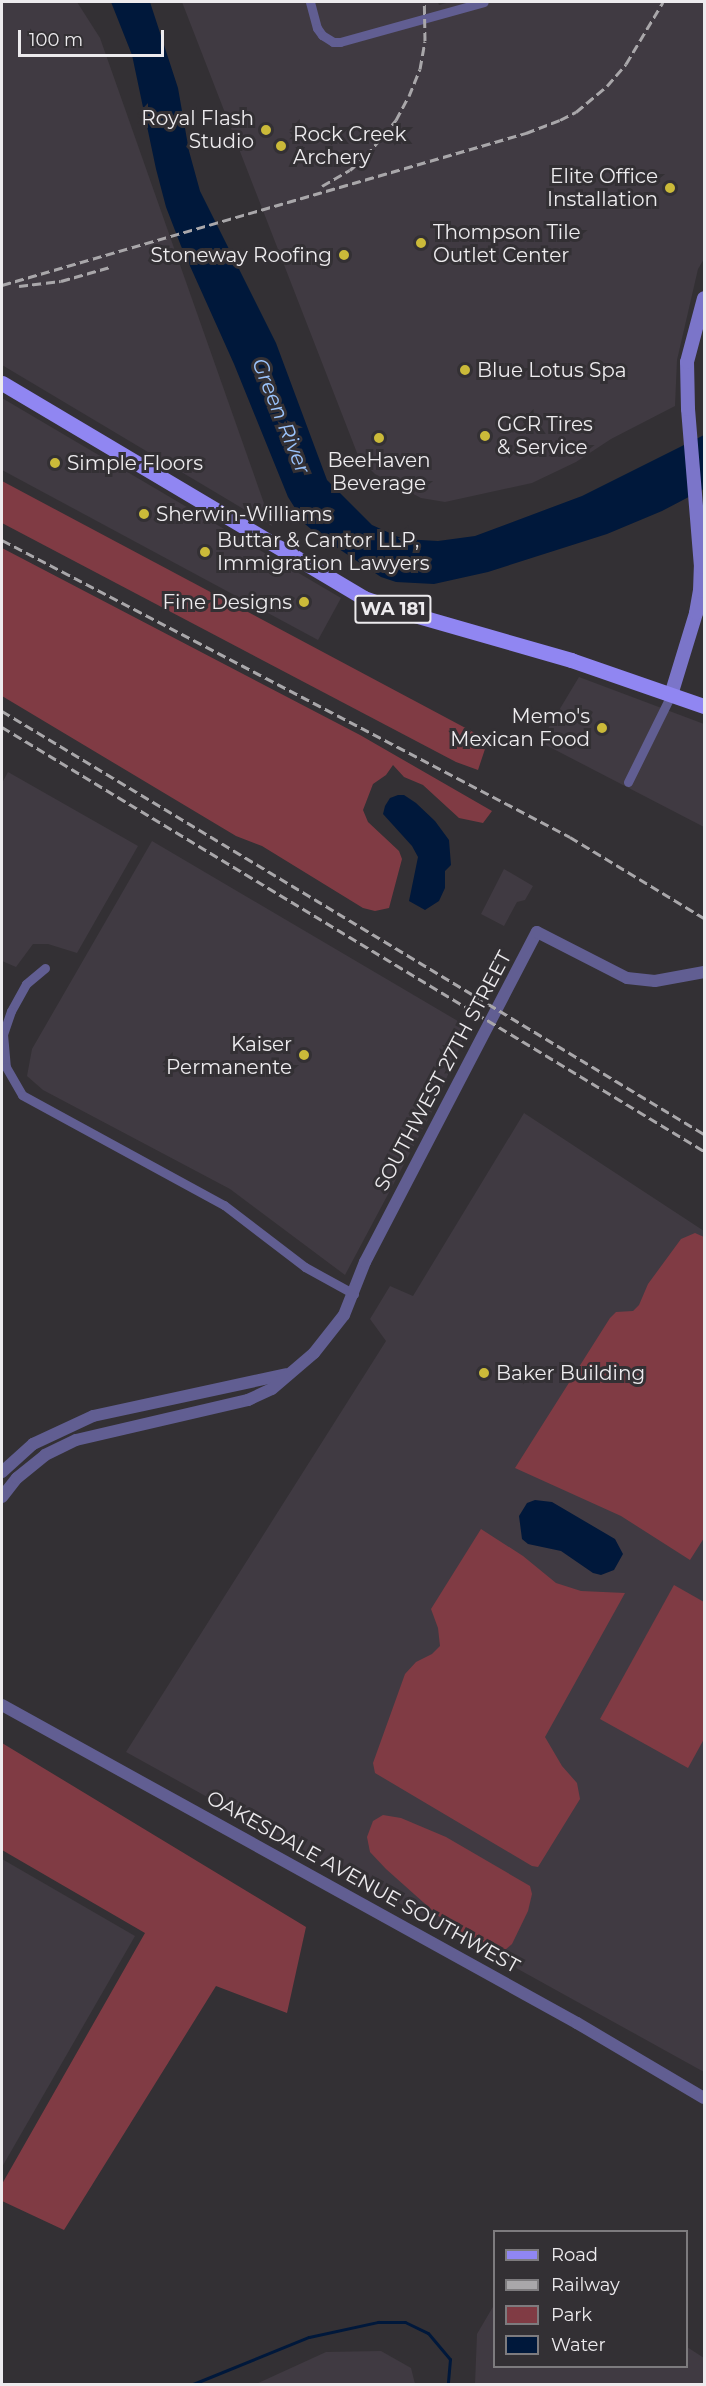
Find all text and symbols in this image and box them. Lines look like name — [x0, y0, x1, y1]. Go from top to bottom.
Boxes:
scale bar — [21, 18, 166, 56]
text: 100 m — [29, 29, 83, 51]
place label: Royal Flash Studio — [141, 106, 254, 153]
place label: Rock Creek Archery — [293, 122, 406, 169]
marker: Royal Flash Studio — [259, 123, 273, 137]
marker: Rock Creek Archery — [274, 139, 288, 153]
place label: Elite Office Installation — [547, 164, 658, 211]
marker: Elite Office Installation — [663, 181, 677, 195]
place label: Thompson Tile Outlet Center — [433, 220, 581, 267]
marker: Thompson Tile Outlet Center — [414, 236, 428, 250]
place label: Stoneway Roofing — [150, 243, 332, 267]
marker: Stoneway Roofing — [337, 248, 351, 262]
water label: Green River — [246, 355, 316, 477]
place label: Blue Lotus Spa — [477, 358, 627, 382]
marker: Blue Lotus Spa — [458, 363, 472, 377]
place label: GCR Tires & Service — [497, 412, 593, 459]
marker: GCR Tires & Service — [478, 429, 492, 443]
marker: BeeHaven Beverage — [372, 431, 386, 445]
place label: BeeHaven Beverage — [327, 448, 431, 495]
place label: Simple Floors — [67, 451, 203, 475]
marker: Simple Floors — [48, 456, 62, 470]
place label: Sherwin-Williams — [156, 502, 332, 526]
marker: Sherwin-Williams — [137, 507, 151, 521]
place label: Buttar & Cantor LLP, Immigration Lawyers — [217, 528, 430, 575]
marker: Buttar & Cantor LLP, Immigration Lawyers — [198, 545, 212, 559]
place label: Fine Designs — [162, 590, 292, 614]
road number: WA 181 — [354, 594, 432, 624]
marker: Fine Designs — [297, 595, 311, 609]
place label: Memo's Mexican Food — [450, 704, 590, 751]
marker: Memo's Mexican Food — [595, 721, 609, 735]
street label: SOUTHWEST 27TH STREET — [369, 947, 517, 1195]
place label: Kaiser Permanente — [166, 1032, 292, 1079]
marker: Kaiser Permanente — [297, 1048, 311, 1062]
place label: Baker Building — [496, 1361, 645, 1385]
marker: Baker Building — [477, 1366, 491, 1380]
street label: OAKESDALE AVENUE SOUTHWEST — [202, 1786, 524, 1978]
legend — [493, 2230, 688, 2368]
text: Road — [551, 2244, 598, 2266]
text: Railway — [551, 2274, 620, 2296]
text: Park — [551, 2304, 592, 2326]
text: Water — [551, 2334, 606, 2356]

